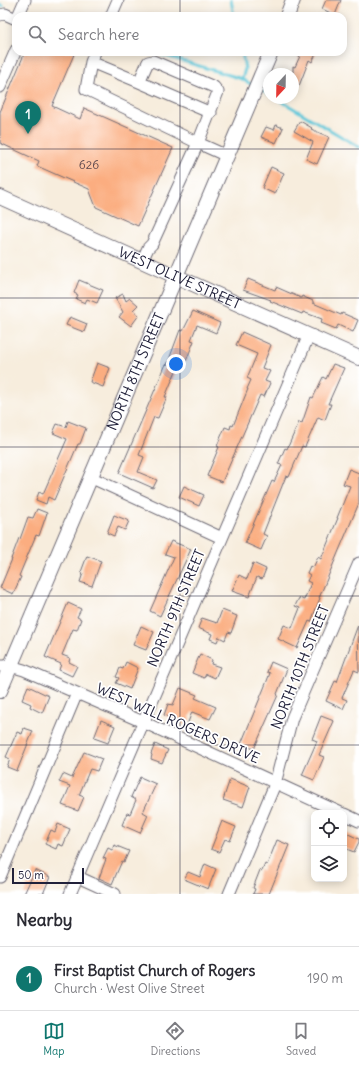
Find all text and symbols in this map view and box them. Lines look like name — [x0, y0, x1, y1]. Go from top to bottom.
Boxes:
search box — [12, 12, 347, 56]
icon: search — [26, 23, 48, 45]
text: Search here — [58, 25, 139, 44]
north arrow — [263, 68, 299, 104]
pin: 1 — [15, 101, 41, 134]
house number: 626 — [79, 157, 99, 172]
street label: WEST OLIVE STREET — [116, 243, 244, 313]
street label: NORTH 8TH STREET — [103, 310, 168, 433]
your location — [166, 354, 186, 374]
street label: NORTH 9TH STREET — [143, 546, 209, 670]
street label: NORTH 10TH STREET — [267, 602, 333, 732]
street label: WEST WILL ROGERS DRIVE — [94, 679, 262, 767]
map controls — [311, 810, 347, 882]
button: locate — [311, 810, 347, 846]
button: layers — [311, 846, 347, 882]
scale bar — [12, 866, 84, 885]
text: 50 m — [18, 868, 44, 882]
text: Nearby — [16, 909, 72, 931]
text: First Baptist Church of Rogers — [54, 961, 255, 980]
text: 1 — [26, 970, 32, 987]
text: 190 m — [307, 970, 343, 987]
text: Church · West Olive Street — [54, 980, 205, 997]
tab: Map — [43, 1020, 65, 1058]
tab: Directions — [151, 1020, 200, 1058]
tab: Saved — [286, 1020, 316, 1058]

